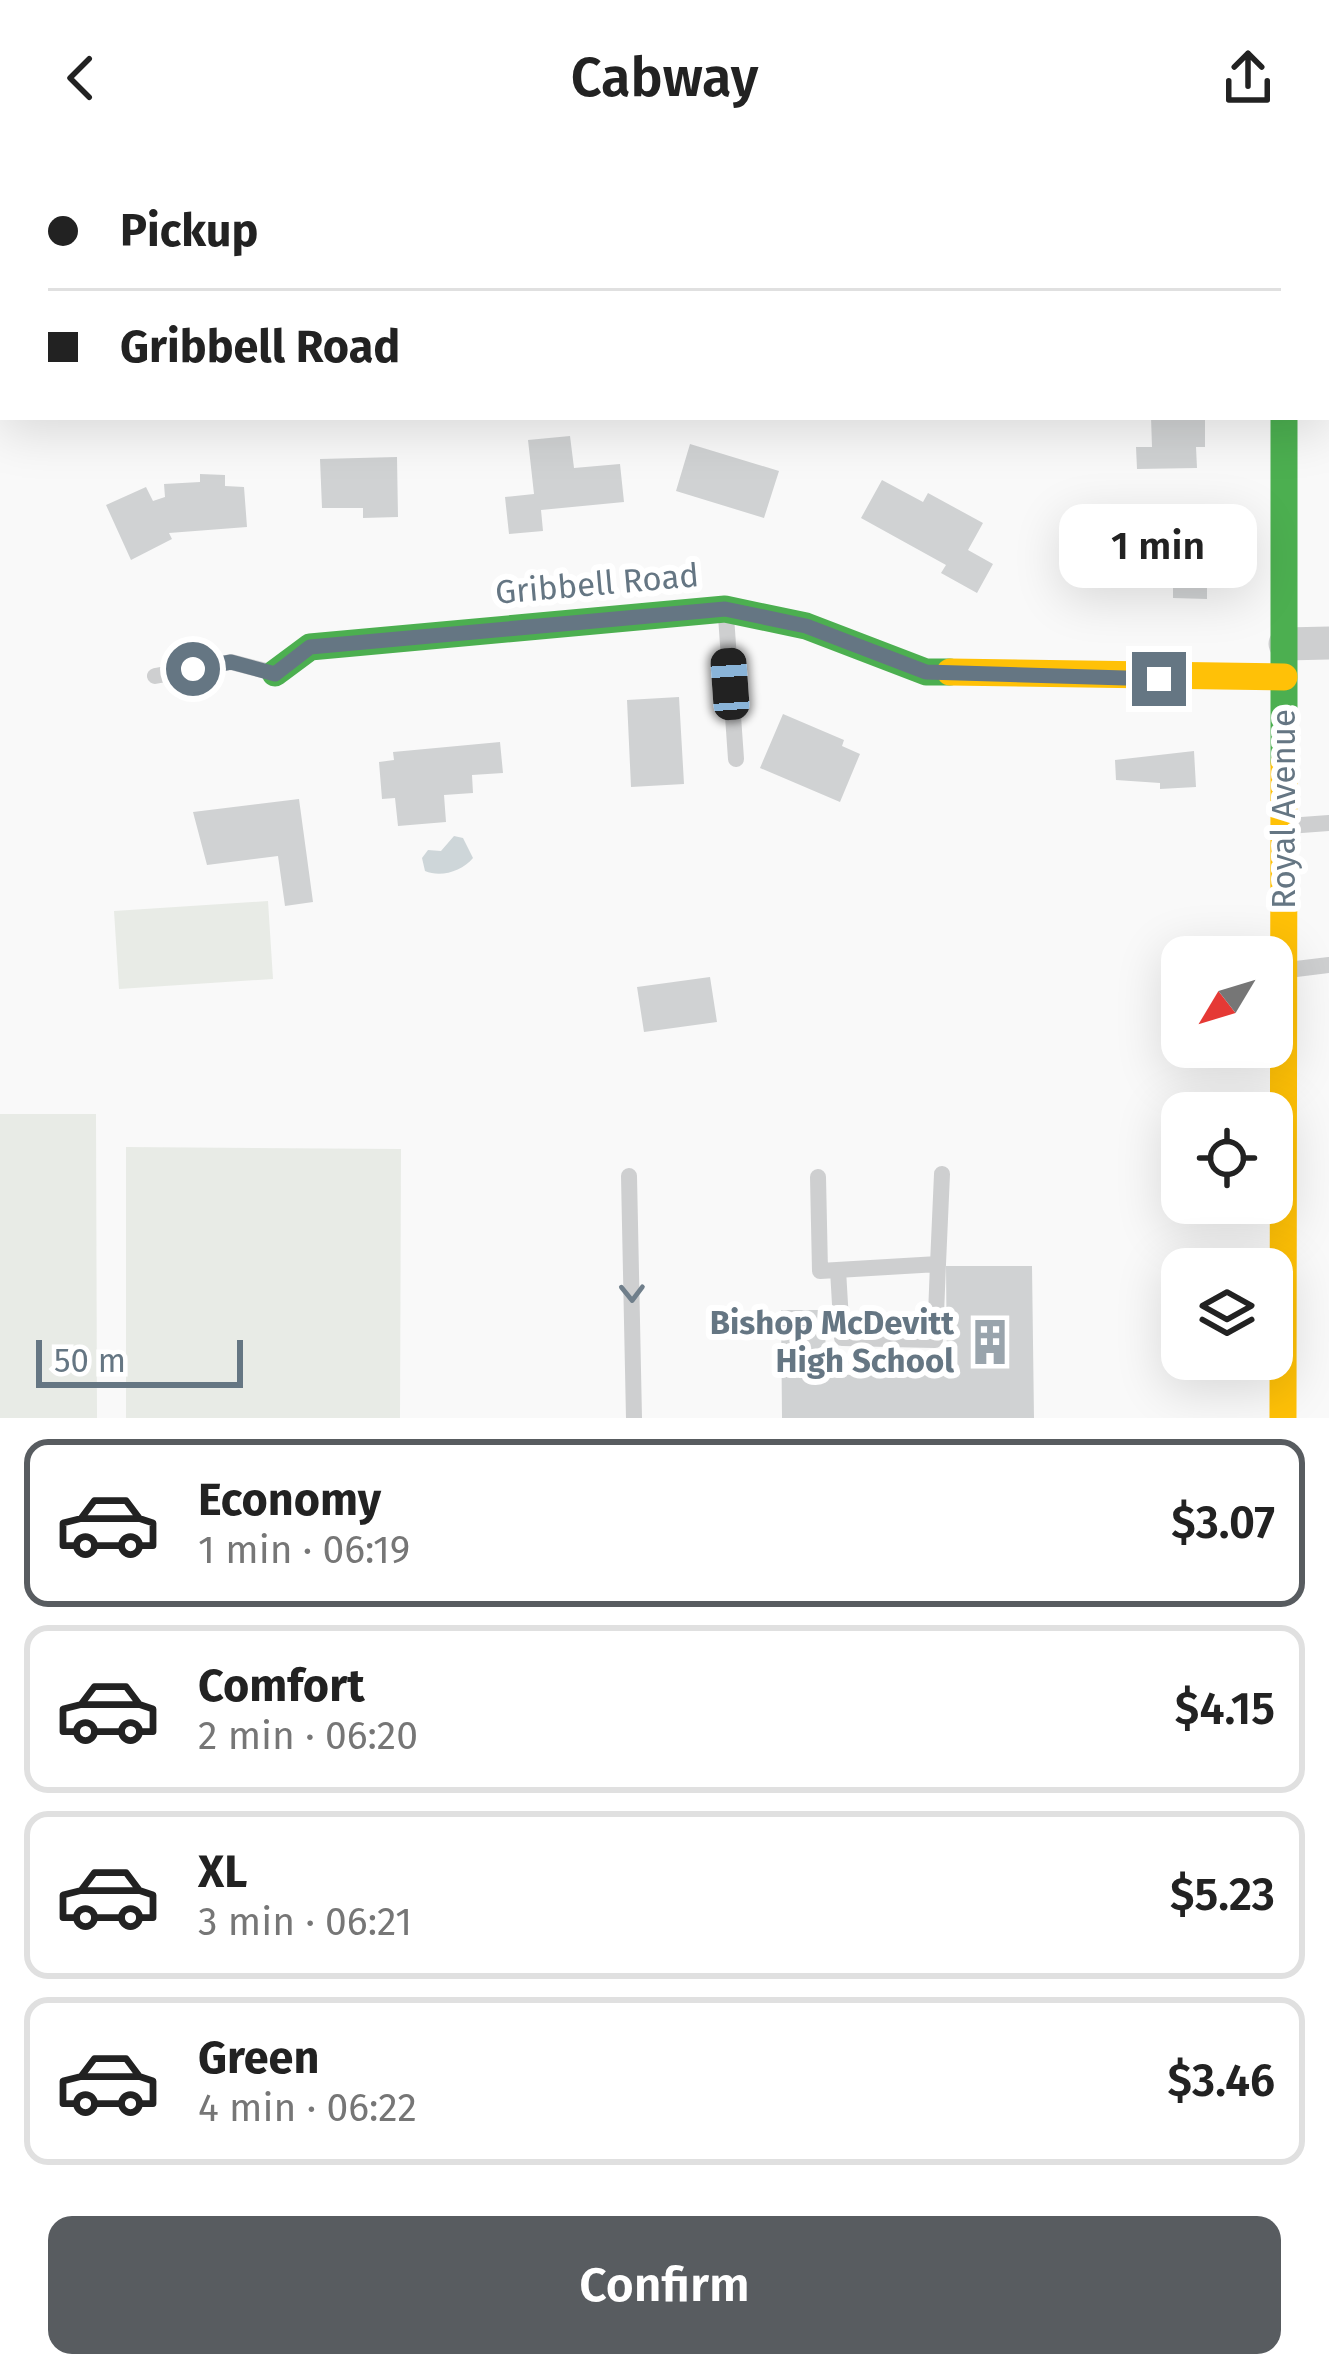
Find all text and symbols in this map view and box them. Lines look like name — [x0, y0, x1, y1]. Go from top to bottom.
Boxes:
icon: back — [48, 45, 114, 111]
icon: share — [1215, 45, 1281, 111]
text: Cabway — [571, 46, 758, 110]
text: Pickup — [120, 204, 258, 258]
text: Gribbell Road — [120, 320, 400, 374]
callout: 1 min — [1060, 505, 1258, 589]
text: 1 min — [1111, 523, 1205, 569]
street label: Gribbell Road — [494, 555, 700, 613]
route start — [166, 642, 220, 696]
car — [710, 647, 750, 721]
route end — [1132, 652, 1186, 706]
street label: Royal Avenue — [1264, 709, 1304, 909]
north arrow — [1161, 936, 1293, 1068]
map controls — [1161, 936, 1293, 1380]
button: locate — [1161, 1092, 1293, 1224]
button: layers — [1161, 1248, 1293, 1380]
one-way arrow — [618, 1284, 644, 1303]
place label: Bishop McDevitt High School — [710, 1303, 955, 1381]
building icon: Bishop McDevitt High School — [965, 1317, 1015, 1367]
scale bar — [36, 1334, 243, 1387]
text: 50 m — [54, 1341, 126, 1381]
icon: car — [54, 1469, 162, 1577]
text: Economy — [198, 1473, 381, 1527]
text: $3.07 — [1171, 1496, 1275, 1550]
text: 1 min · 06:19 — [198, 1527, 410, 1573]
icon: car — [54, 1655, 162, 1763]
text: Comfort — [198, 1659, 365, 1713]
text: $4.15 — [1175, 1682, 1275, 1736]
text: 2 min · 06:20 — [198, 1713, 418, 1759]
icon: car — [54, 1841, 162, 1949]
text: XL — [198, 1845, 247, 1899]
text: $5.23 — [1170, 1868, 1275, 1922]
text: 3 min · 06:21 — [198, 1899, 412, 1945]
icon: car — [54, 2027, 162, 2135]
text: Green — [198, 2031, 319, 2085]
text: $3.46 — [1168, 2054, 1275, 2108]
text: 4 min · 06:22 — [198, 2085, 417, 2131]
button: Confirm — [48, 2216, 1281, 2354]

